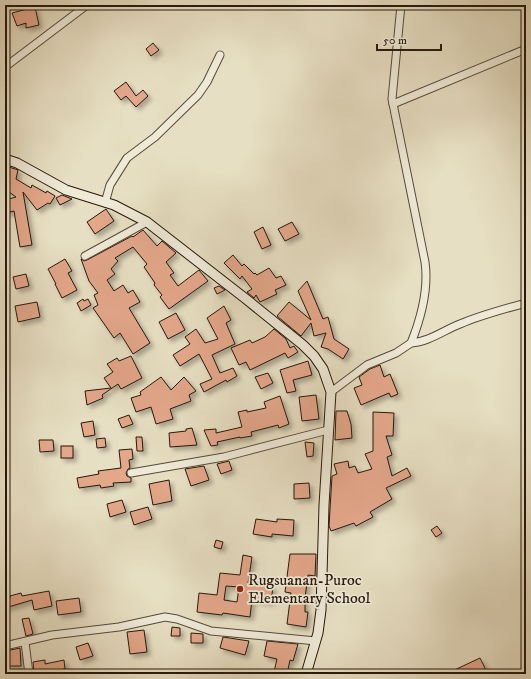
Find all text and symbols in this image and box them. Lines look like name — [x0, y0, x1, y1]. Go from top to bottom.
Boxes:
scale bar — [377, 26, 441, 52]
text: 50 m — [383, 33, 407, 48]
place label: Rugsuanan-Puroc Elementary School — [248, 570, 371, 608]
marker: Rugsuanan-Puroc Elementary School — [235, 584, 245, 594]

